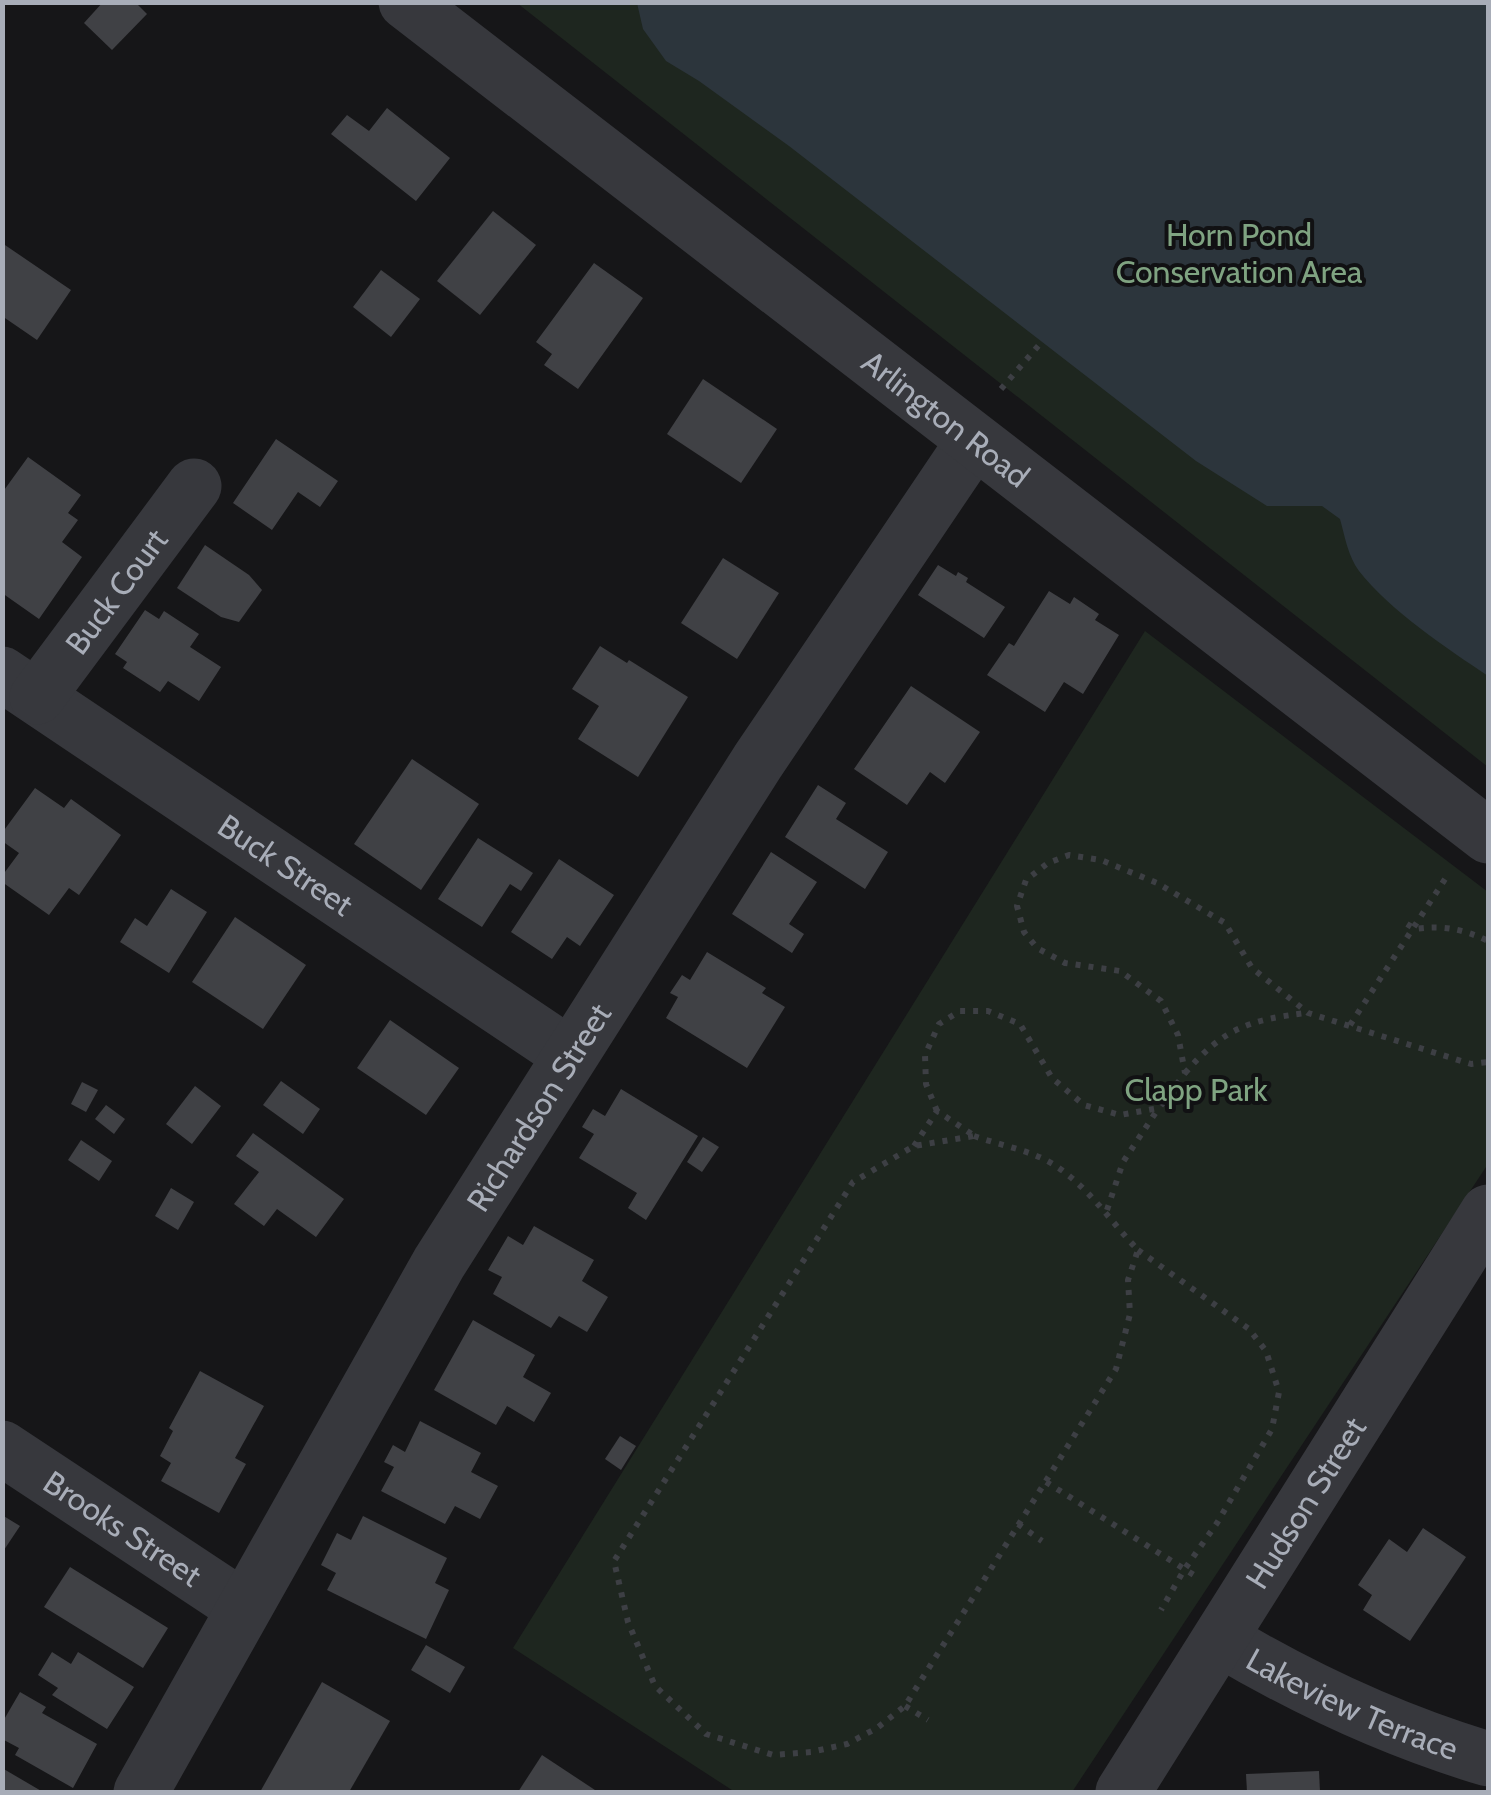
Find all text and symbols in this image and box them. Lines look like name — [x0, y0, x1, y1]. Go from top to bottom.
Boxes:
park label: Horn Pond Conservation Area — [1116, 215, 1363, 291]
street label: Arlington Road — [855, 342, 1038, 495]
street label: Buck Court — [56, 521, 175, 661]
street label: Buck Street — [211, 805, 361, 924]
street label: Richardson Street — [458, 996, 619, 1218]
park label: Clapp Park — [1124, 1070, 1268, 1109]
street label: Hudson Street — [1237, 1409, 1374, 1595]
street label: Brooks Street — [37, 1462, 209, 1594]
street label: Lakeview Terrace — [1240, 1639, 1463, 1768]

